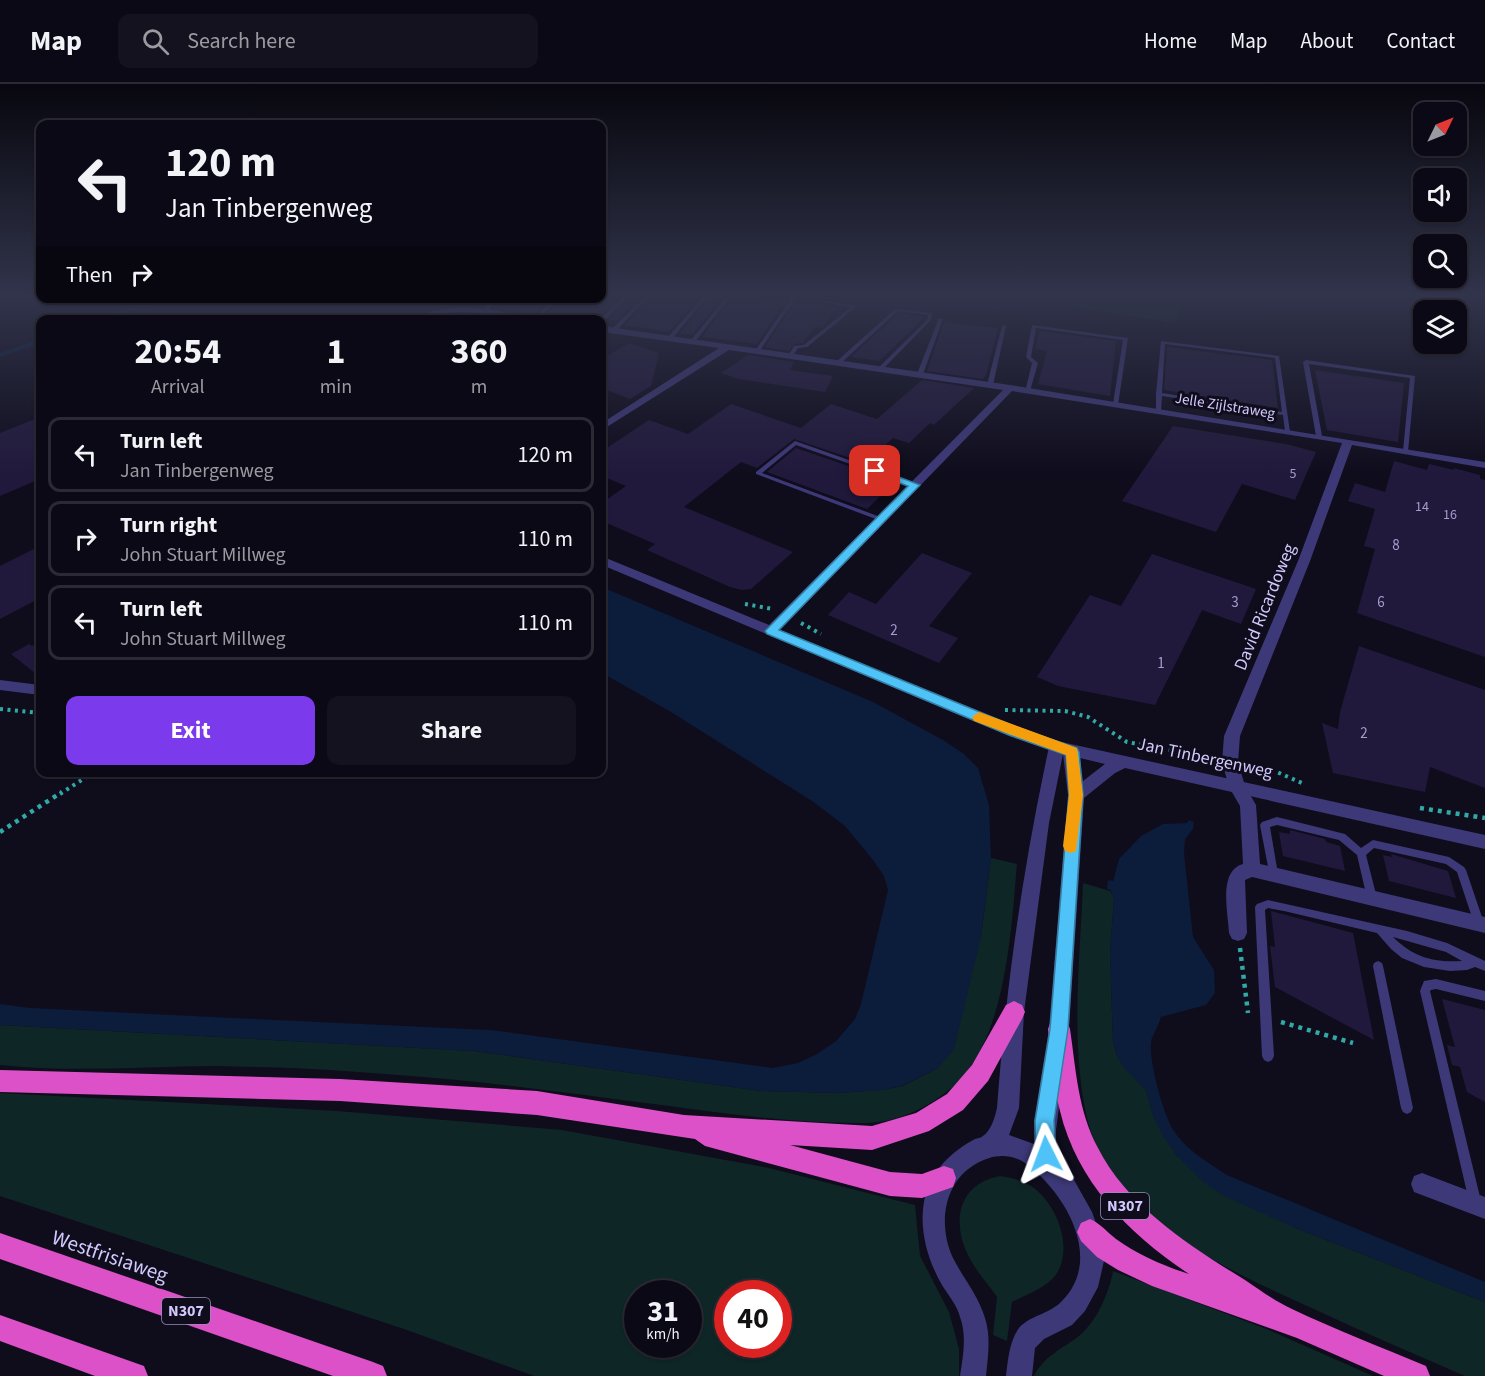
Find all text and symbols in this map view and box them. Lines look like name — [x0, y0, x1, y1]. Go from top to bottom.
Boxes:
search box — [118, 14, 538, 68]
text: Map — [30, 21, 82, 61]
icon: search — [139, 25, 172, 58]
text: Search here — [187, 25, 296, 57]
text: Home — [1144, 26, 1197, 56]
text: Map — [1230, 26, 1268, 56]
text: About — [1301, 26, 1353, 56]
text: Contact — [1386, 26, 1455, 56]
north arrow — [1413, 102, 1467, 156]
map controls — [1413, 102, 1467, 354]
text: 120 m — [165, 133, 276, 193]
icon: left — [66, 144, 144, 222]
button: sound — [1413, 168, 1467, 222]
text: Jan Tinbergenweg — [165, 189, 372, 228]
button: search — [1413, 234, 1467, 288]
icon: right — [125, 258, 158, 291]
text: Then — [66, 259, 113, 291]
button: layers — [1413, 300, 1467, 354]
text: 20:54 — [134, 326, 221, 377]
text: 1 — [326, 326, 345, 377]
text: 360 — [451, 326, 508, 377]
text: Arrival — [151, 373, 205, 401]
text: min — [320, 373, 352, 401]
text: m — [471, 373, 487, 401]
street label: Jelle Zijlstraweg — [1173, 388, 1277, 424]
text: Turn left — [120, 425, 202, 457]
icon: left — [69, 438, 102, 471]
text: 120 m — [518, 439, 573, 471]
pin — [849, 445, 900, 496]
icon: arrive — [858, 454, 891, 487]
text: Jan Tinbergenweg — [120, 457, 274, 485]
house number: 5 — [1290, 464, 1297, 484]
house number: 14 — [1415, 497, 1429, 517]
house number: 16 — [1443, 505, 1457, 525]
text: Turn right — [120, 509, 217, 541]
icon: right — [69, 522, 102, 555]
text: 110 m — [518, 523, 573, 555]
house number: 8 — [1392, 535, 1400, 556]
street label: David Ricardoweg — [1228, 540, 1302, 674]
text: John Stuart Millweg — [120, 541, 286, 569]
house number: 3 — [1231, 592, 1239, 613]
house number: 6 — [1377, 592, 1385, 613]
text: Turn left — [120, 593, 202, 625]
icon: left — [69, 606, 102, 639]
text: 110 m — [518, 607, 573, 639]
house number: 2 — [890, 620, 898, 641]
text: John Stuart Millweg — [120, 625, 286, 653]
house number: 1 — [1157, 653, 1165, 674]
button: Exit — [66, 696, 315, 765]
button: Share — [327, 696, 576, 765]
house number: 2 — [1360, 723, 1368, 744]
street label: Jan Tinbergenweg — [1135, 731, 1275, 785]
position arrow — [1014, 1122, 1078, 1186]
road number: N307 — [1101, 1193, 1149, 1219]
street label: Westfrisiaweg — [48, 1222, 173, 1290]
speed limit sign: 40 — [714, 1280, 792, 1358]
text: 31 — [647, 1290, 679, 1333]
road number: N307 — [162, 1298, 210, 1324]
text: km/h — [646, 1324, 680, 1345]

